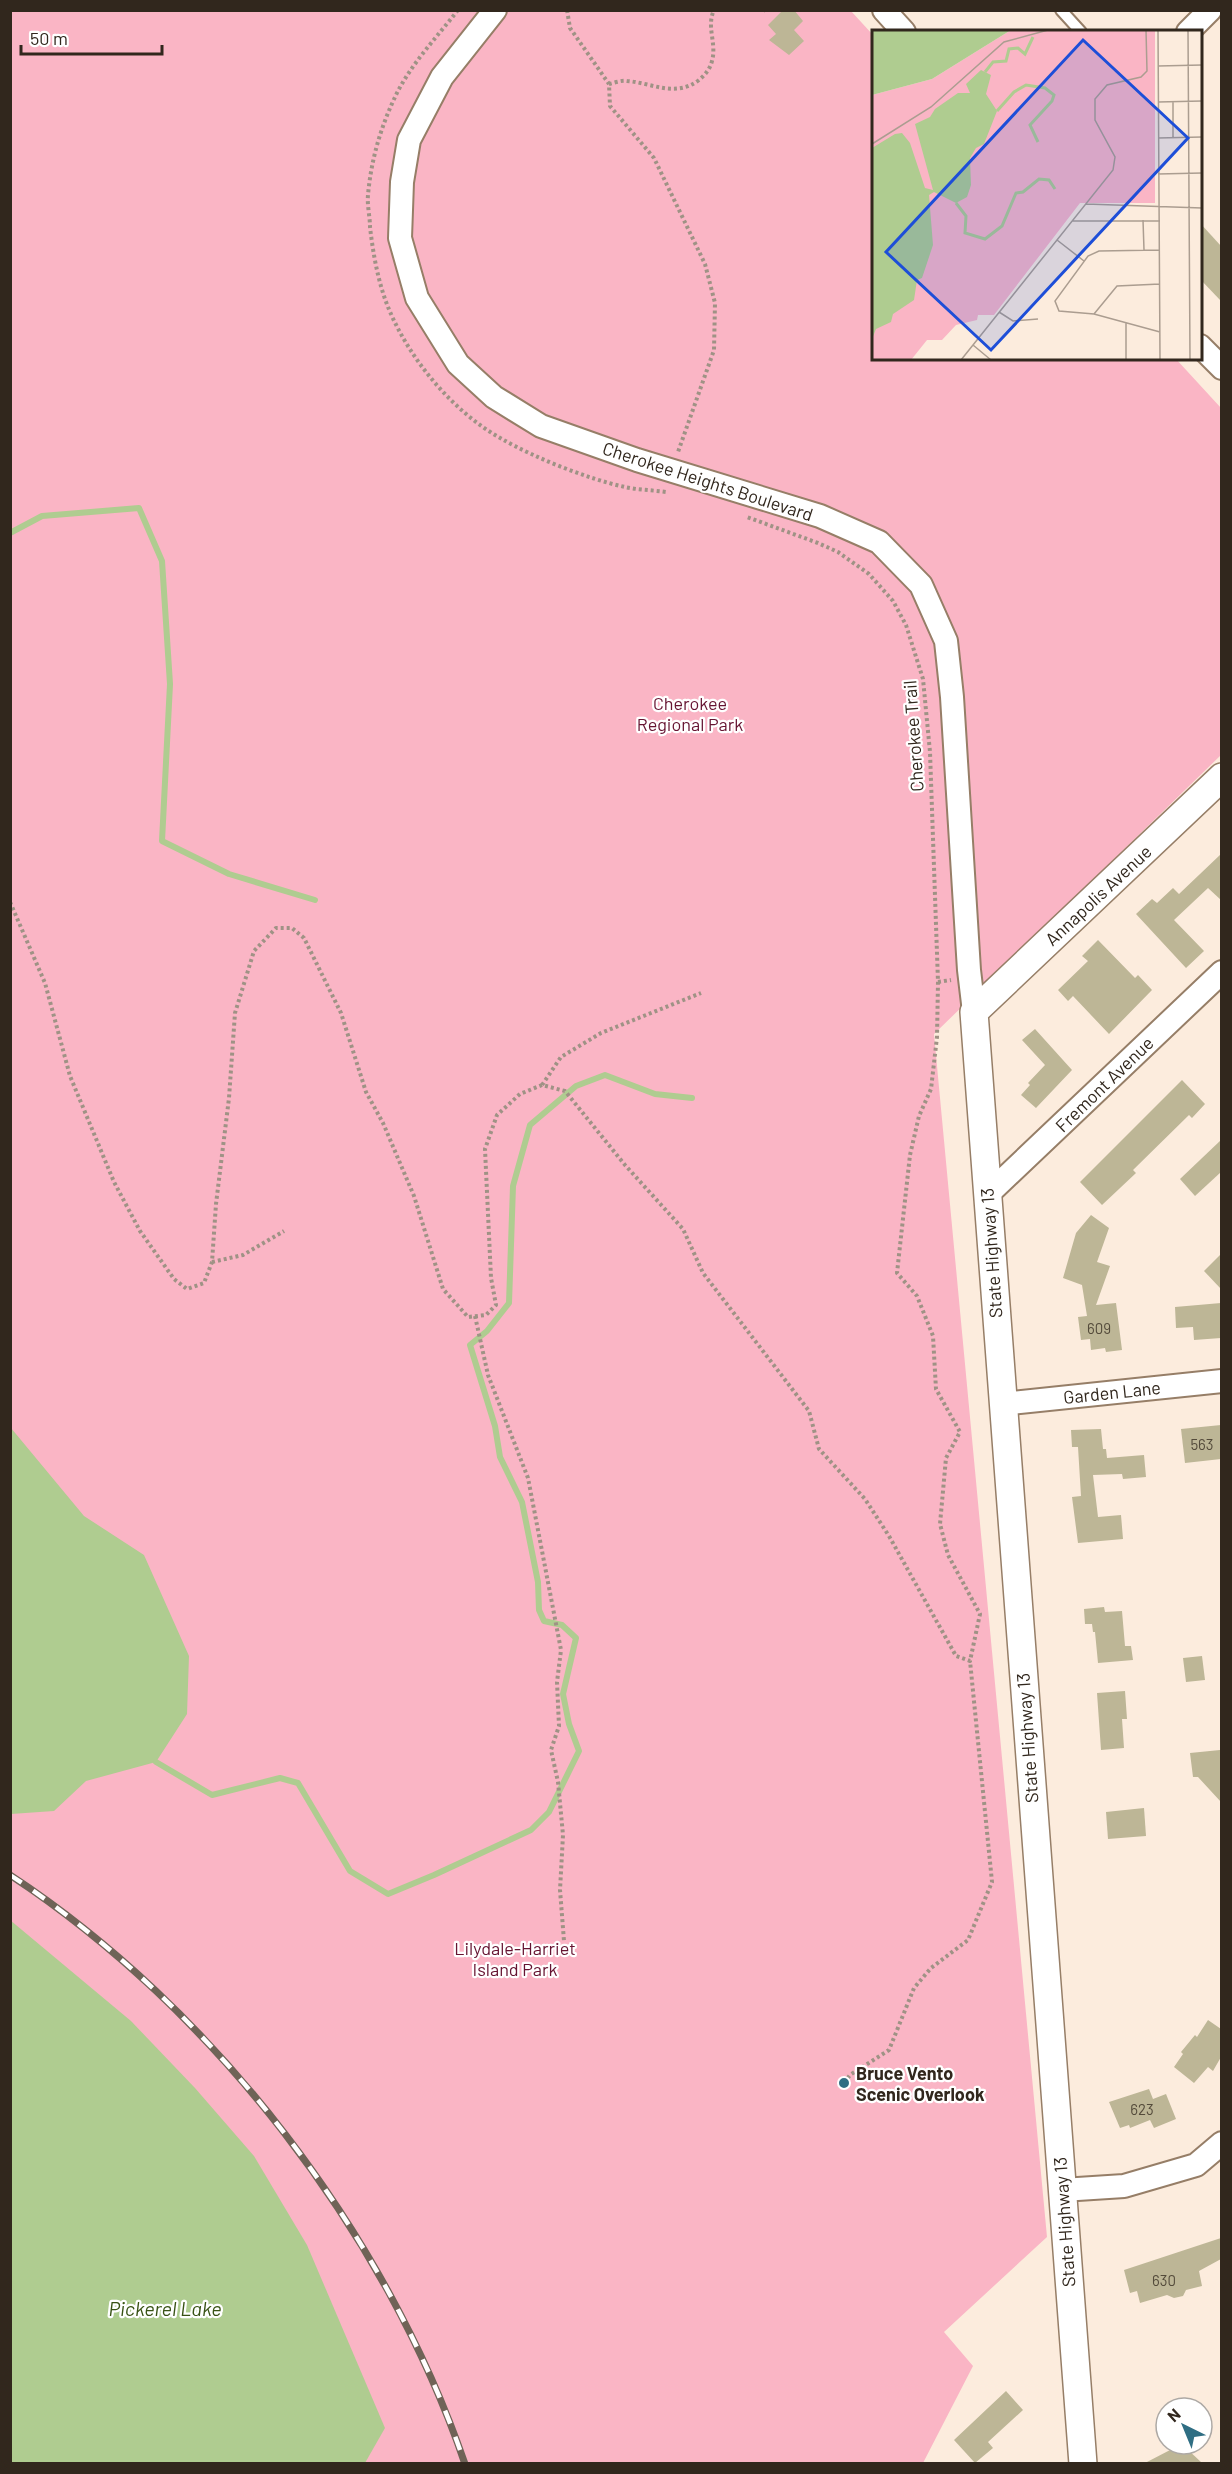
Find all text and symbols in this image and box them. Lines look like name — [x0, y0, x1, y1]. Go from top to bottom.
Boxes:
scale bar — [21, 18, 162, 56]
text: 50 m — [30, 27, 68, 49]
inset map — [872, 30, 1202, 360]
street label: Cherokee Heights Boulevard — [600, 437, 816, 525]
street label: Cherokee Trail — [898, 680, 928, 792]
park label: Cherokee Regional Park — [637, 692, 743, 735]
street label: Annapolis Avenue — [1040, 840, 1156, 950]
street label: Fremont Avenue — [1050, 1032, 1158, 1136]
street label: State Highway 13 — [975, 1187, 1007, 1319]
house number: 609 — [1087, 1319, 1111, 1337]
street label: Garden Lane — [1062, 1376, 1162, 1408]
house number: 563 — [1190, 1435, 1214, 1453]
street label: State Highway 13 — [1011, 1672, 1043, 1804]
park label: Lilydale-Harriet Island Park — [454, 1937, 576, 1980]
place label: Bruce Vento Scenic Overlook — [856, 2062, 985, 2105]
marker: Bruce Vento Scenic Overlook — [837, 2076, 851, 2090]
house number: 623 — [1130, 2100, 1154, 2118]
street label: State Highway 13 — [1048, 2156, 1080, 2288]
house number: 630 — [1152, 2271, 1176, 2289]
water label: Pickerel Lake — [108, 2296, 222, 2320]
north arrow — [1154, 2396, 1214, 2456]
text: N — [1163, 2404, 1184, 2425]

